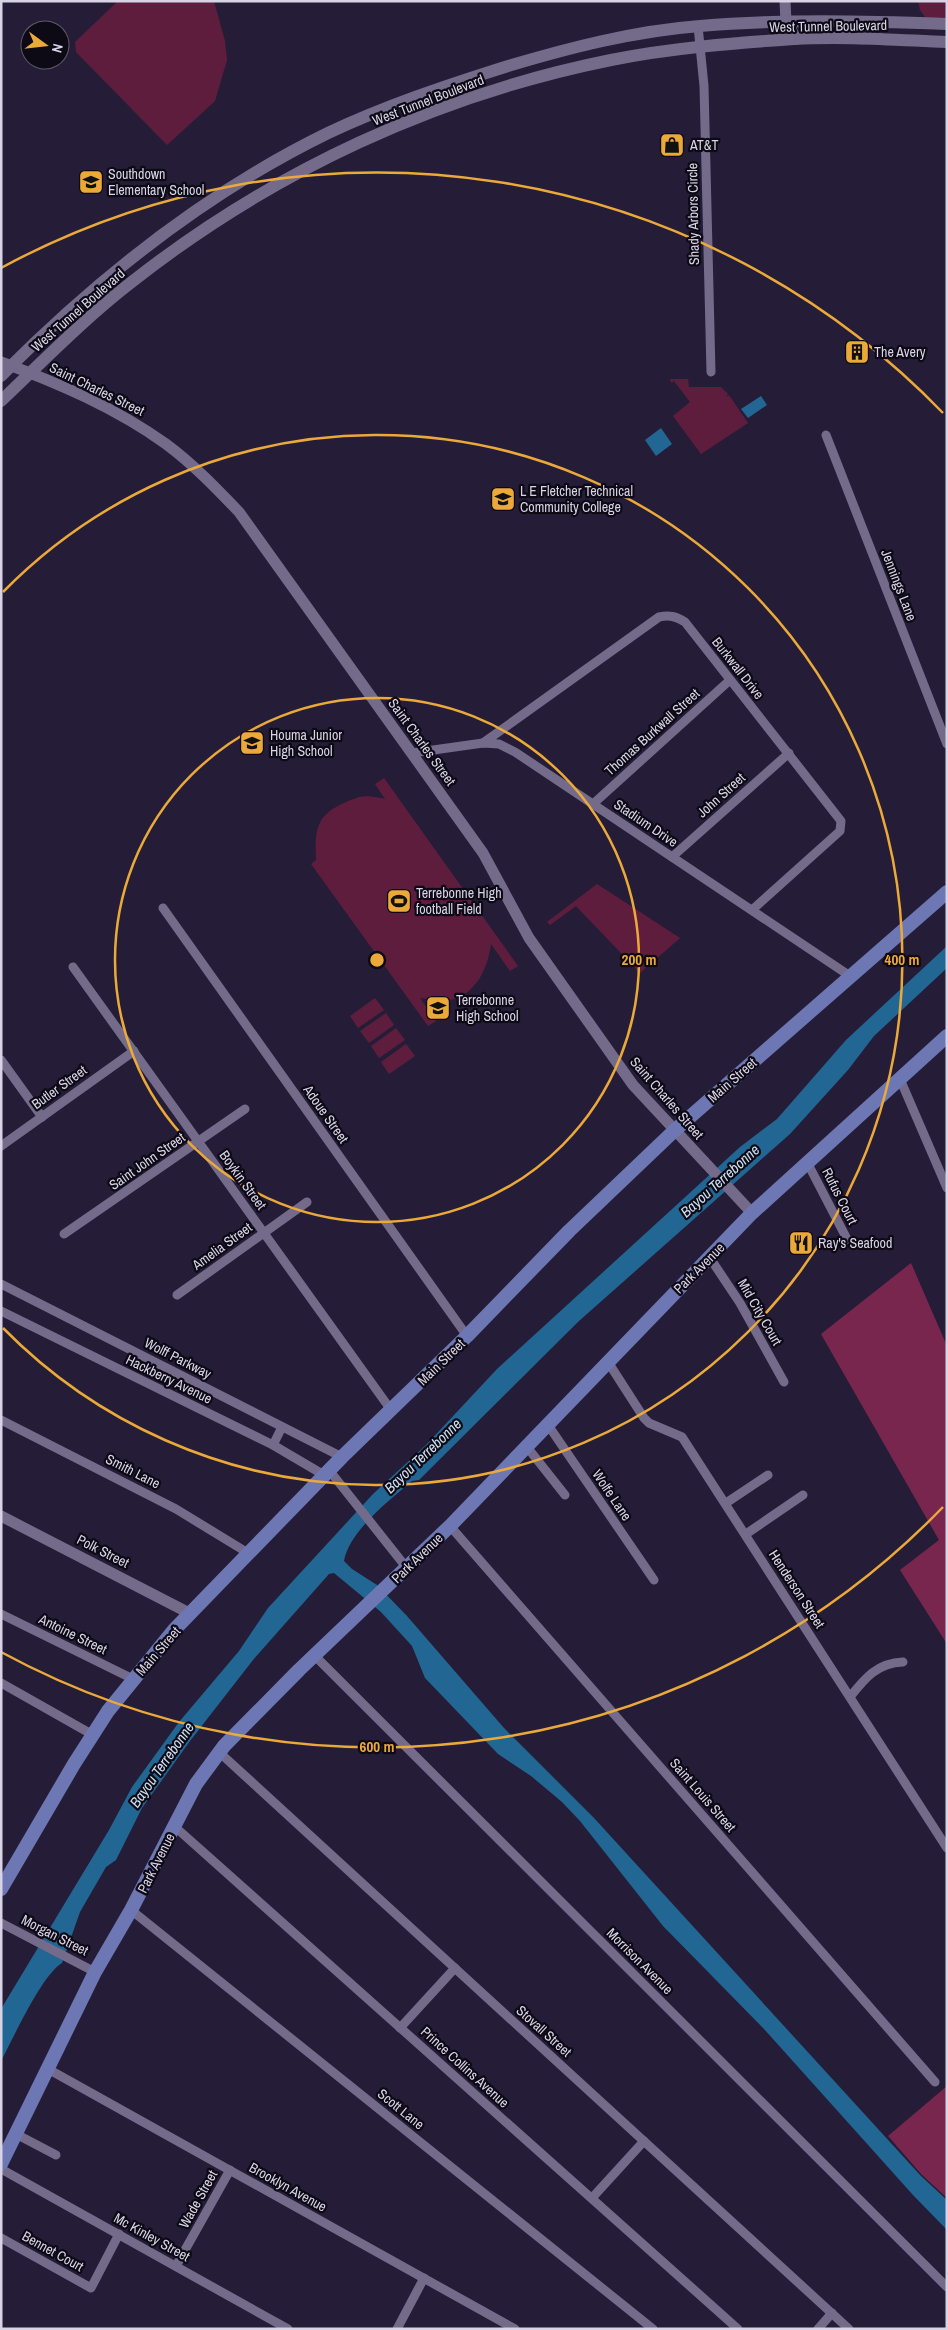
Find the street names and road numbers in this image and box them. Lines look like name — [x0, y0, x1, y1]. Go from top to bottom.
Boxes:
street label: West Tunnel Boulevard — [769, 16, 887, 36]
street label: West Tunnel Boulevard — [370, 70, 486, 130]
street label: Shady Arbors Circle — [683, 163, 703, 265]
street label: West Tunnel Boulevard — [28, 265, 128, 355]
street label: Saint Charles Street — [47, 358, 147, 420]
street label: Jennings Lane — [877, 547, 921, 623]
street label: Burkwall Drive — [708, 633, 768, 703]
street label: Thomas Burkwall Street — [601, 685, 703, 779]
street label: Saint Charles Street — [384, 695, 460, 789]
street label: John Street — [693, 769, 749, 821]
street label: Stadium Drive — [611, 795, 681, 851]
street label: Saint Charles Street — [626, 1053, 708, 1143]
street label: Main Street — [704, 1054, 760, 1106]
street label: Butler Street — [28, 1061, 90, 1113]
street label: Adoue Street — [299, 1081, 353, 1147]
street label: Saint John Street — [106, 1128, 188, 1194]
street label: Boykin Street — [215, 1147, 271, 1213]
street label: Rufus Court — [818, 1165, 862, 1227]
street label: Amelia Street — [188, 1218, 255, 1274]
street label: Park Avenue — [670, 1239, 728, 1297]
street label: Mid City Court — [734, 1275, 786, 1349]
street label: Wolff Parkway — [141, 1333, 215, 1383]
street label: Main Street — [413, 1335, 469, 1389]
street label: Hackberry Avenue — [123, 1350, 215, 1408]
street label: Smith Lane — [103, 1450, 163, 1492]
street label: Wolfe Lane — [588, 1466, 636, 1524]
street label: Park Avenue — [387, 1529, 447, 1587]
street label: Polk Street — [74, 1530, 132, 1572]
street label: Henderson Street — [765, 1546, 829, 1632]
street label: Antoine Street — [35, 1609, 110, 1658]
street label: Main Street — [132, 1623, 184, 1679]
street label: Saint Louis Street — [666, 1754, 740, 1836]
street label: Park Avenue — [133, 1830, 179, 1896]
street label: Morgan Street — [19, 1910, 91, 1960]
street label: Morrison Avenue — [603, 1924, 677, 1998]
street label: Stovall Street — [513, 2001, 575, 2061]
street label: Prince Collins Avenue — [417, 2023, 513, 2111]
street label: Scott Lane — [374, 2085, 428, 2133]
street label: Brooklyn Avenue — [246, 2158, 330, 2216]
street label: Wade Street — [175, 2167, 221, 2231]
street label: Mc Kinley Street — [111, 2209, 193, 2265]
street label: Bennet Court — [19, 2227, 87, 2275]

